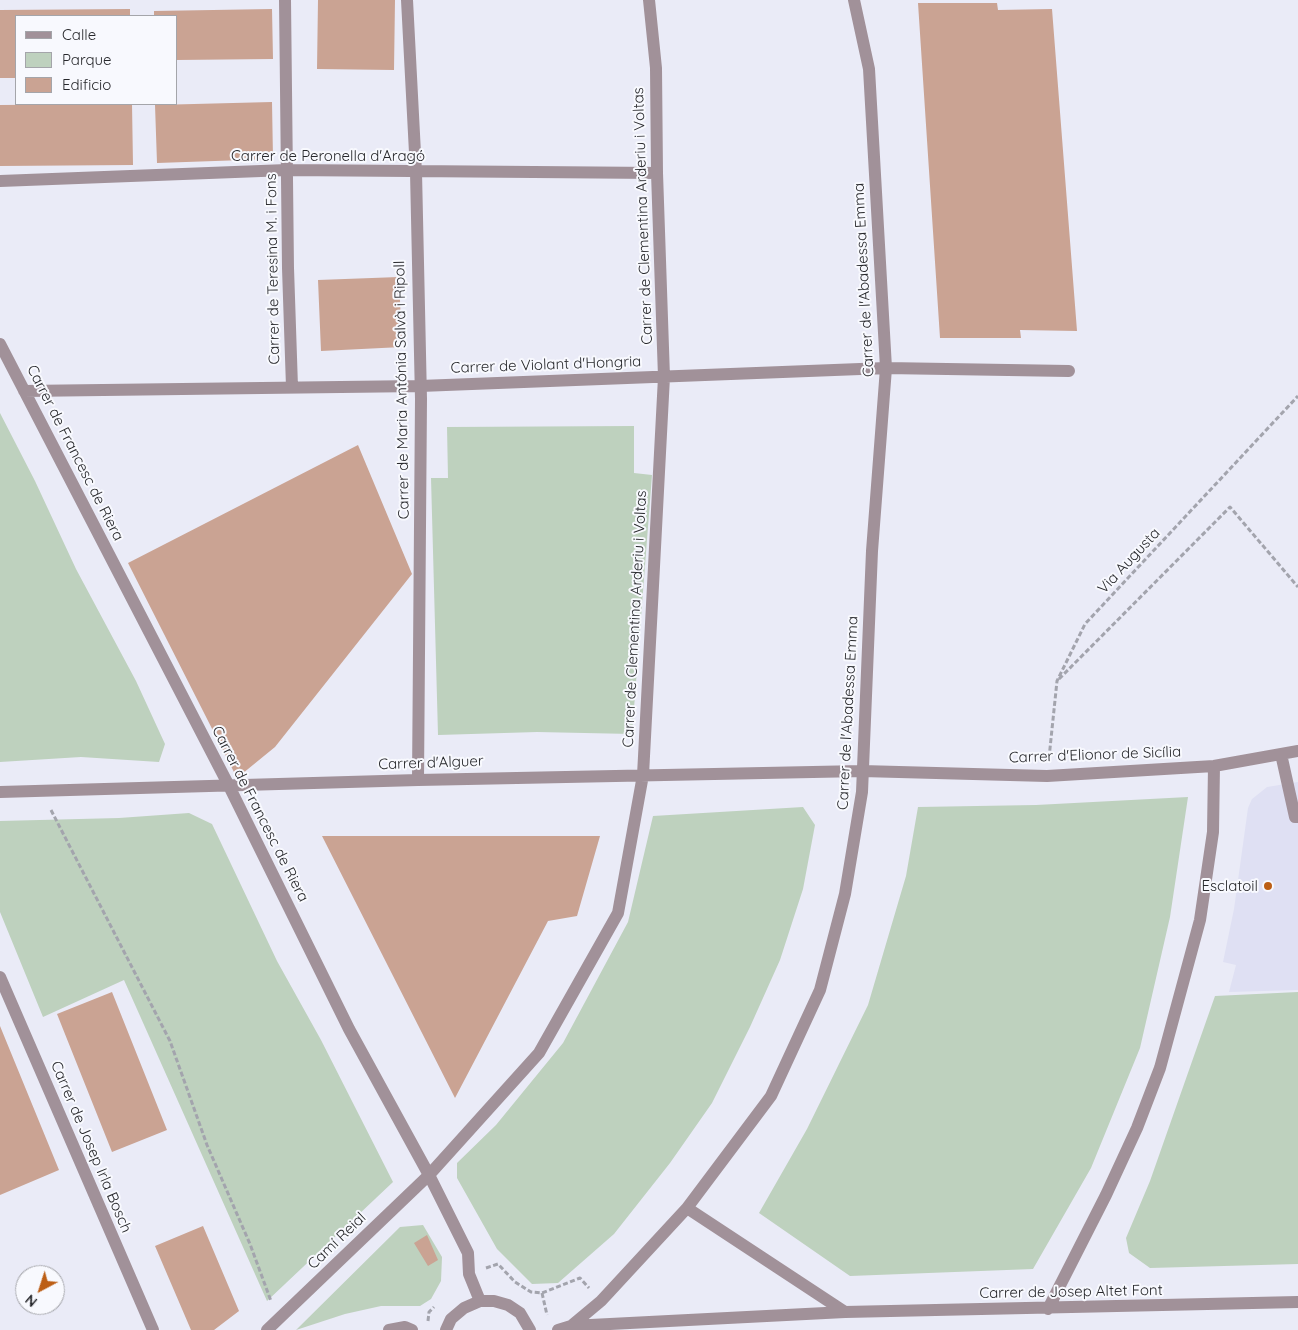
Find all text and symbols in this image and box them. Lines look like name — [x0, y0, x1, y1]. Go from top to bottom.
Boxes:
legend — [15, 15, 178, 105]
text: Calle — [62, 25, 96, 44]
text: Parque — [62, 50, 112, 69]
text: Edificio — [62, 75, 111, 94]
street label: Carrer de Clementina Arderiu i Voltas — [630, 87, 656, 345]
street label: Carrer de Peronella d'Aragó — [231, 147, 425, 165]
street label: Carrer de Teresina M. i Fons — [262, 173, 284, 365]
street label: Carrer de l'Abadessa Emma — [850, 183, 878, 377]
street label: Carrer de Maria Antónia Salvà i Ripoll — [391, 261, 413, 519]
street label: Carrer de Violant d'Hongria — [450, 353, 642, 377]
street label: Carrer de Francesc de Riera — [23, 362, 127, 544]
street label: Carrer de Clementina Arderiu i Voltas — [619, 490, 651, 748]
street label: Via Augusta — [1094, 524, 1164, 598]
street label: Carrer de l'Abadessa Emma — [834, 616, 862, 810]
street label: Carrer de Francesc de Riera — [208, 723, 312, 905]
street label: Carrer d'Elionor de Sicília — [1009, 743, 1181, 767]
street label: Carrer d'Alguer — [378, 752, 484, 774]
place label: Esclatoil — [1201, 877, 1258, 895]
marker: Esclatoil — [1262, 880, 1274, 892]
street label: Carrer de Josep Irla Bosch — [47, 1058, 135, 1236]
street label: Camí Reial — [304, 1209, 370, 1273]
north arrow — [15, 1265, 65, 1315]
street label: Carrer de Josep Altet Font — [979, 1281, 1163, 1303]
text: N — [21, 1291, 41, 1311]

